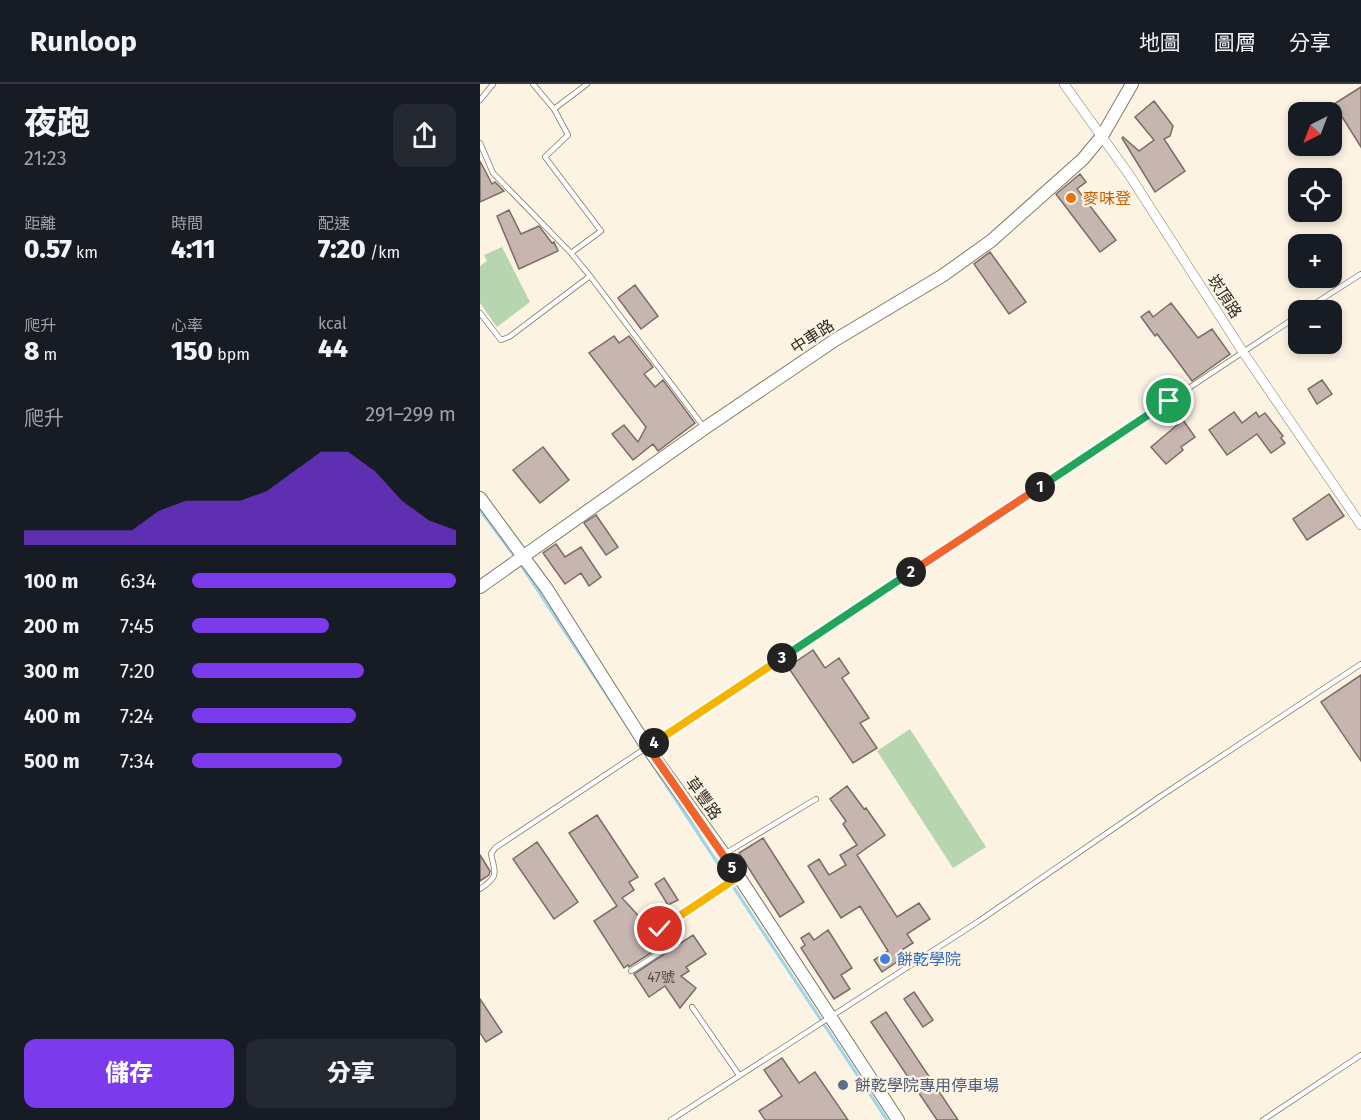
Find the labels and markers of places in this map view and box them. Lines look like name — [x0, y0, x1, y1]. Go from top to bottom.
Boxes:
place label: 麥味登 — [1083, 189, 1131, 208]
marker: 麥味登 — [1064, 191, 1078, 205]
pin — [1143, 375, 1194, 426]
pin: 1 — [1025, 472, 1055, 502]
pin: 2 — [896, 557, 926, 587]
pin: 3 — [767, 643, 797, 673]
pin: 4 — [639, 728, 669, 758]
pin: 5 — [717, 853, 747, 883]
pin — [634, 903, 685, 954]
place label: 餅乾學院 — [897, 950, 961, 969]
marker: 餅乾學院 — [878, 952, 892, 966]
place label: 餅乾學院專用停車場 — [855, 1076, 999, 1095]
marker: 餅乾學院專用停車場 — [836, 1078, 850, 1092]

